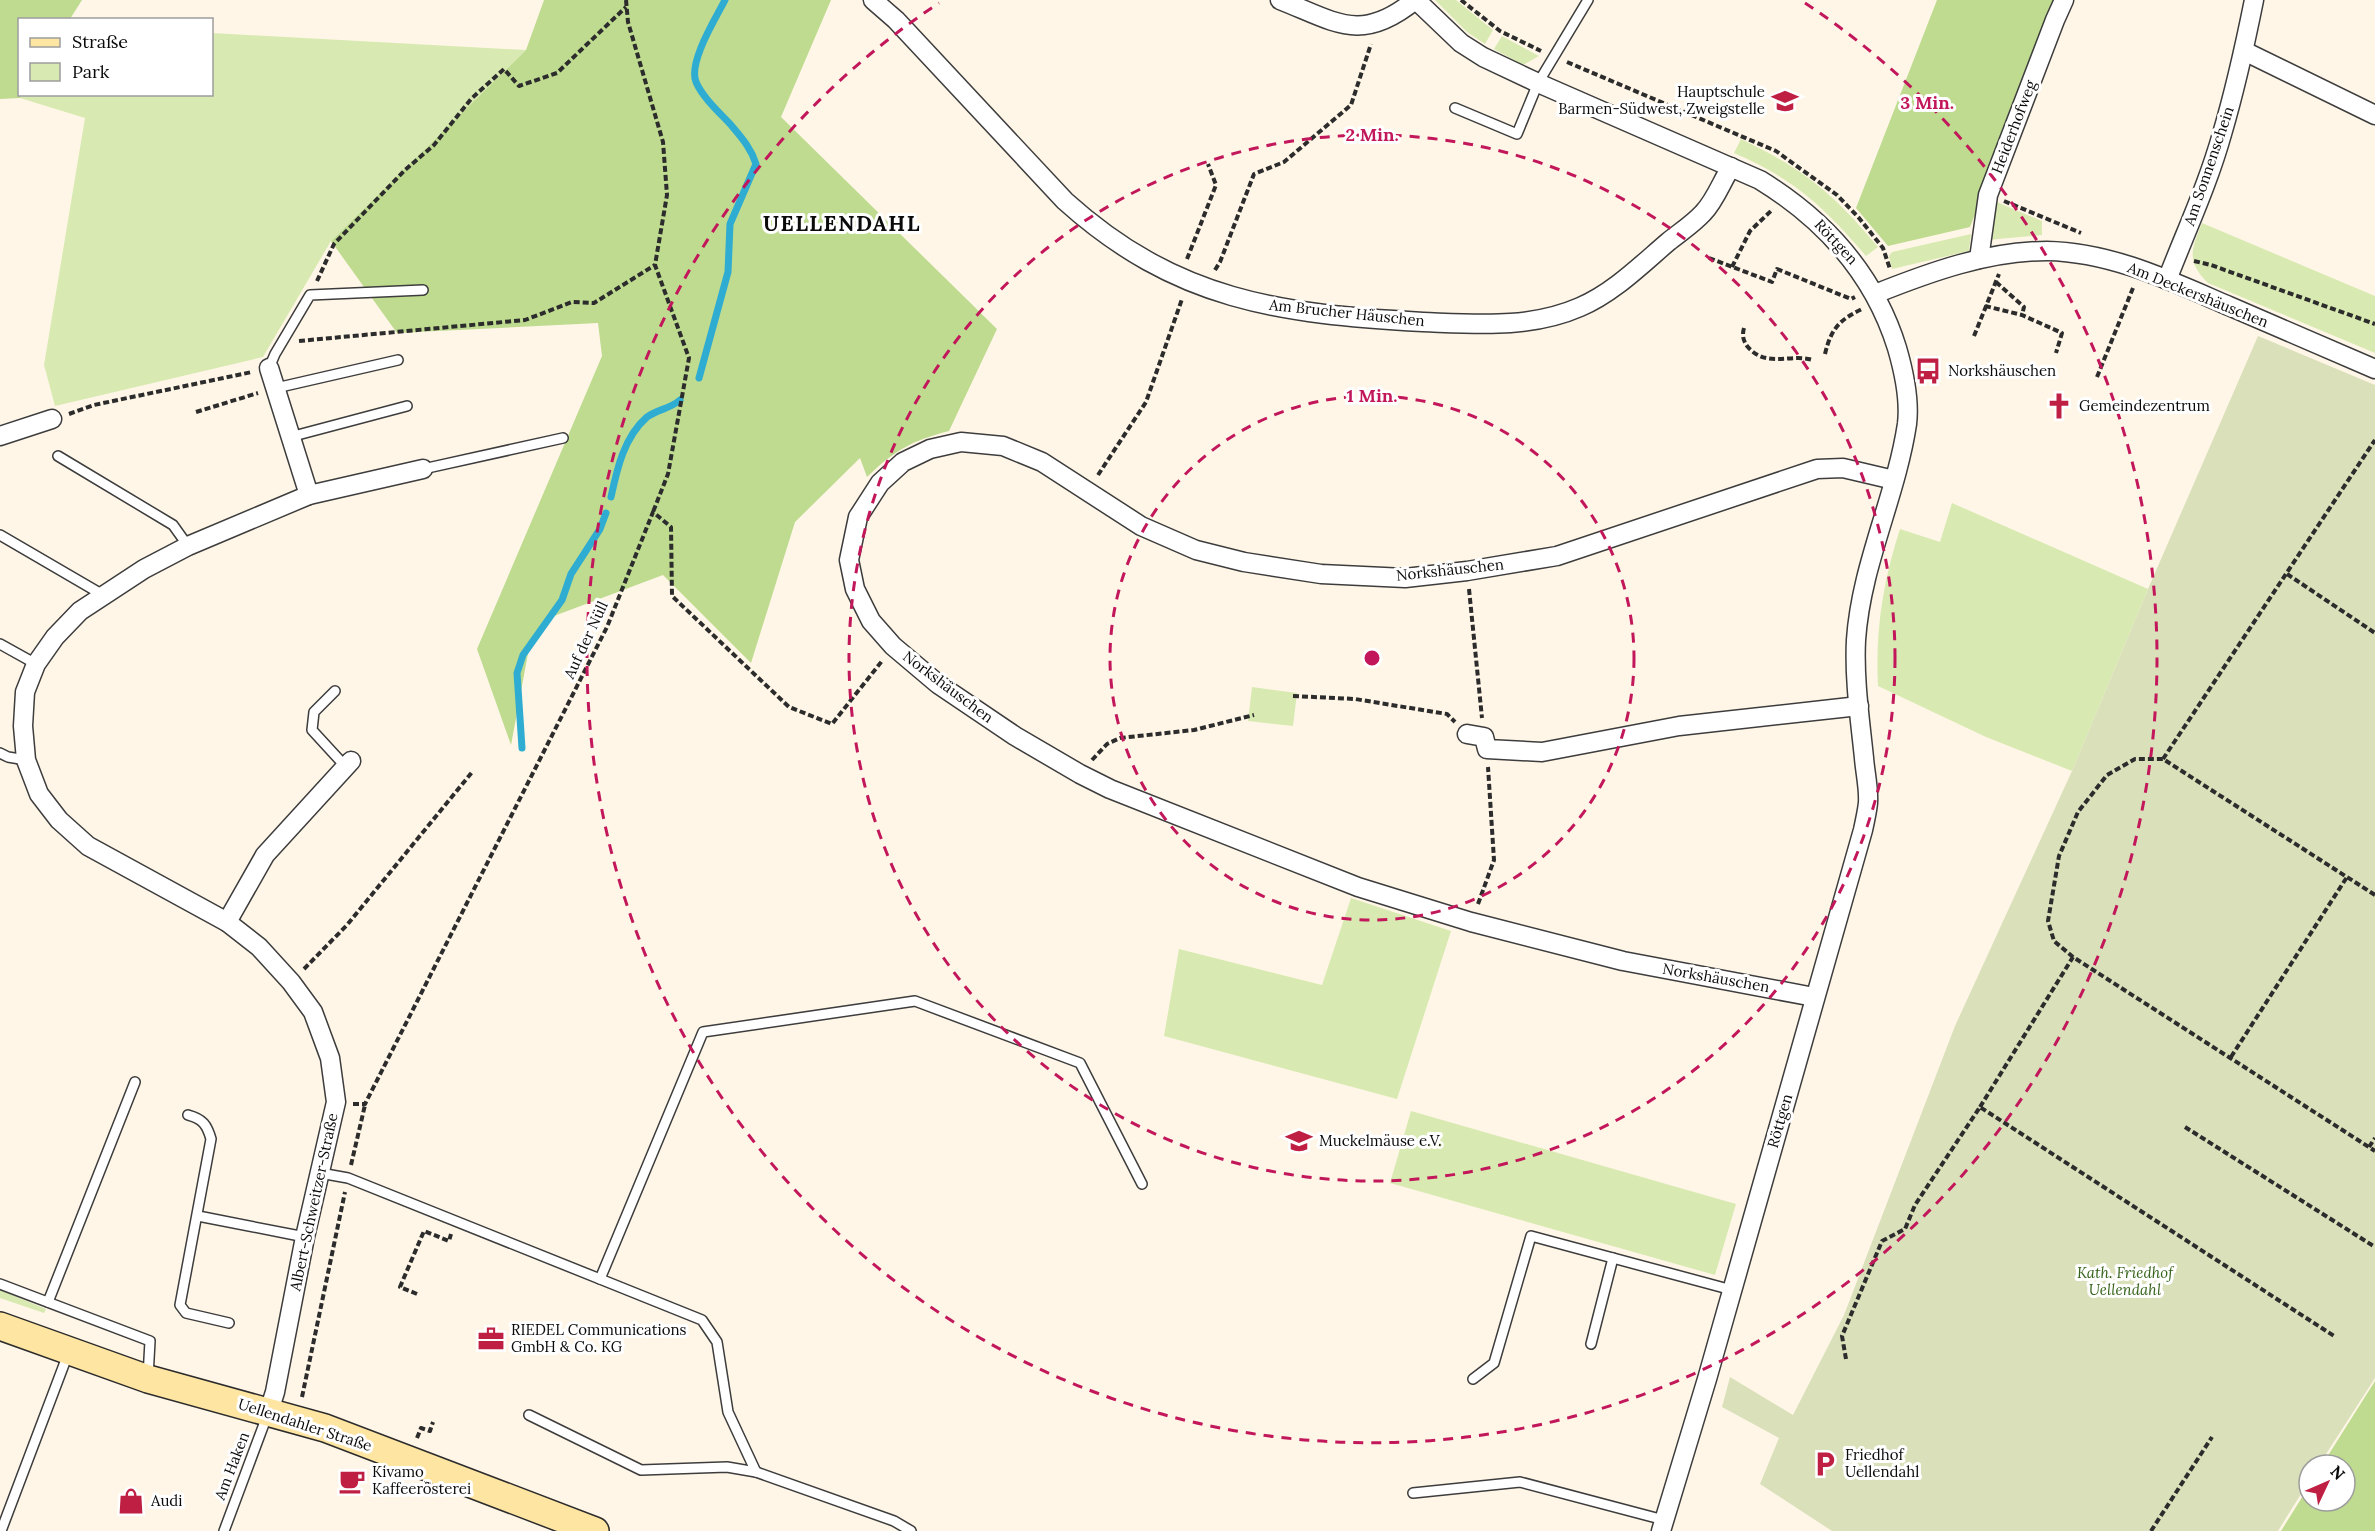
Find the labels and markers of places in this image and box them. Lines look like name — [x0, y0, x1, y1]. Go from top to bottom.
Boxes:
place label: Hauptschule Barmen-Südwest, Zweigstelle — [1558, 82, 1765, 118]
school or university icon: Hauptschule Barmen-Südwest, Zweigstelle — [1770, 86, 1800, 116]
bus stop icon: Norkshäuschen — [1913, 356, 1943, 386]
place label: Norkshäuschen — [1948, 361, 2056, 380]
church icon: Gemeindezentrum — [2044, 391, 2074, 421]
place label: Gemeindezentrum — [2079, 396, 2210, 415]
centre of rings — [1362, 648, 1382, 668]
school or university icon: Muckelmäuse e.V. — [1284, 1126, 1314, 1156]
place label: Muckelmäuse e.V. — [1319, 1131, 1442, 1150]
place label: RIEDEL Communications GmbH & Co. KG — [511, 1320, 687, 1356]
office icon: RIEDEL Communications GmbH & Co. KG — [476, 1324, 506, 1354]
place label: Friedhof Uellendahl — [1845, 1445, 1919, 1481]
parking icon: Friedhof Uellendahl — [1810, 1449, 1840, 1479]
place label: Kivamo Kaffeerösterei — [372, 1462, 471, 1498]
cafe icon: Kivamo Kaffeerösterei — [337, 1466, 367, 1496]
shop icon: Audi — [116, 1486, 146, 1516]
place label: Audi — [150, 1491, 183, 1510]

